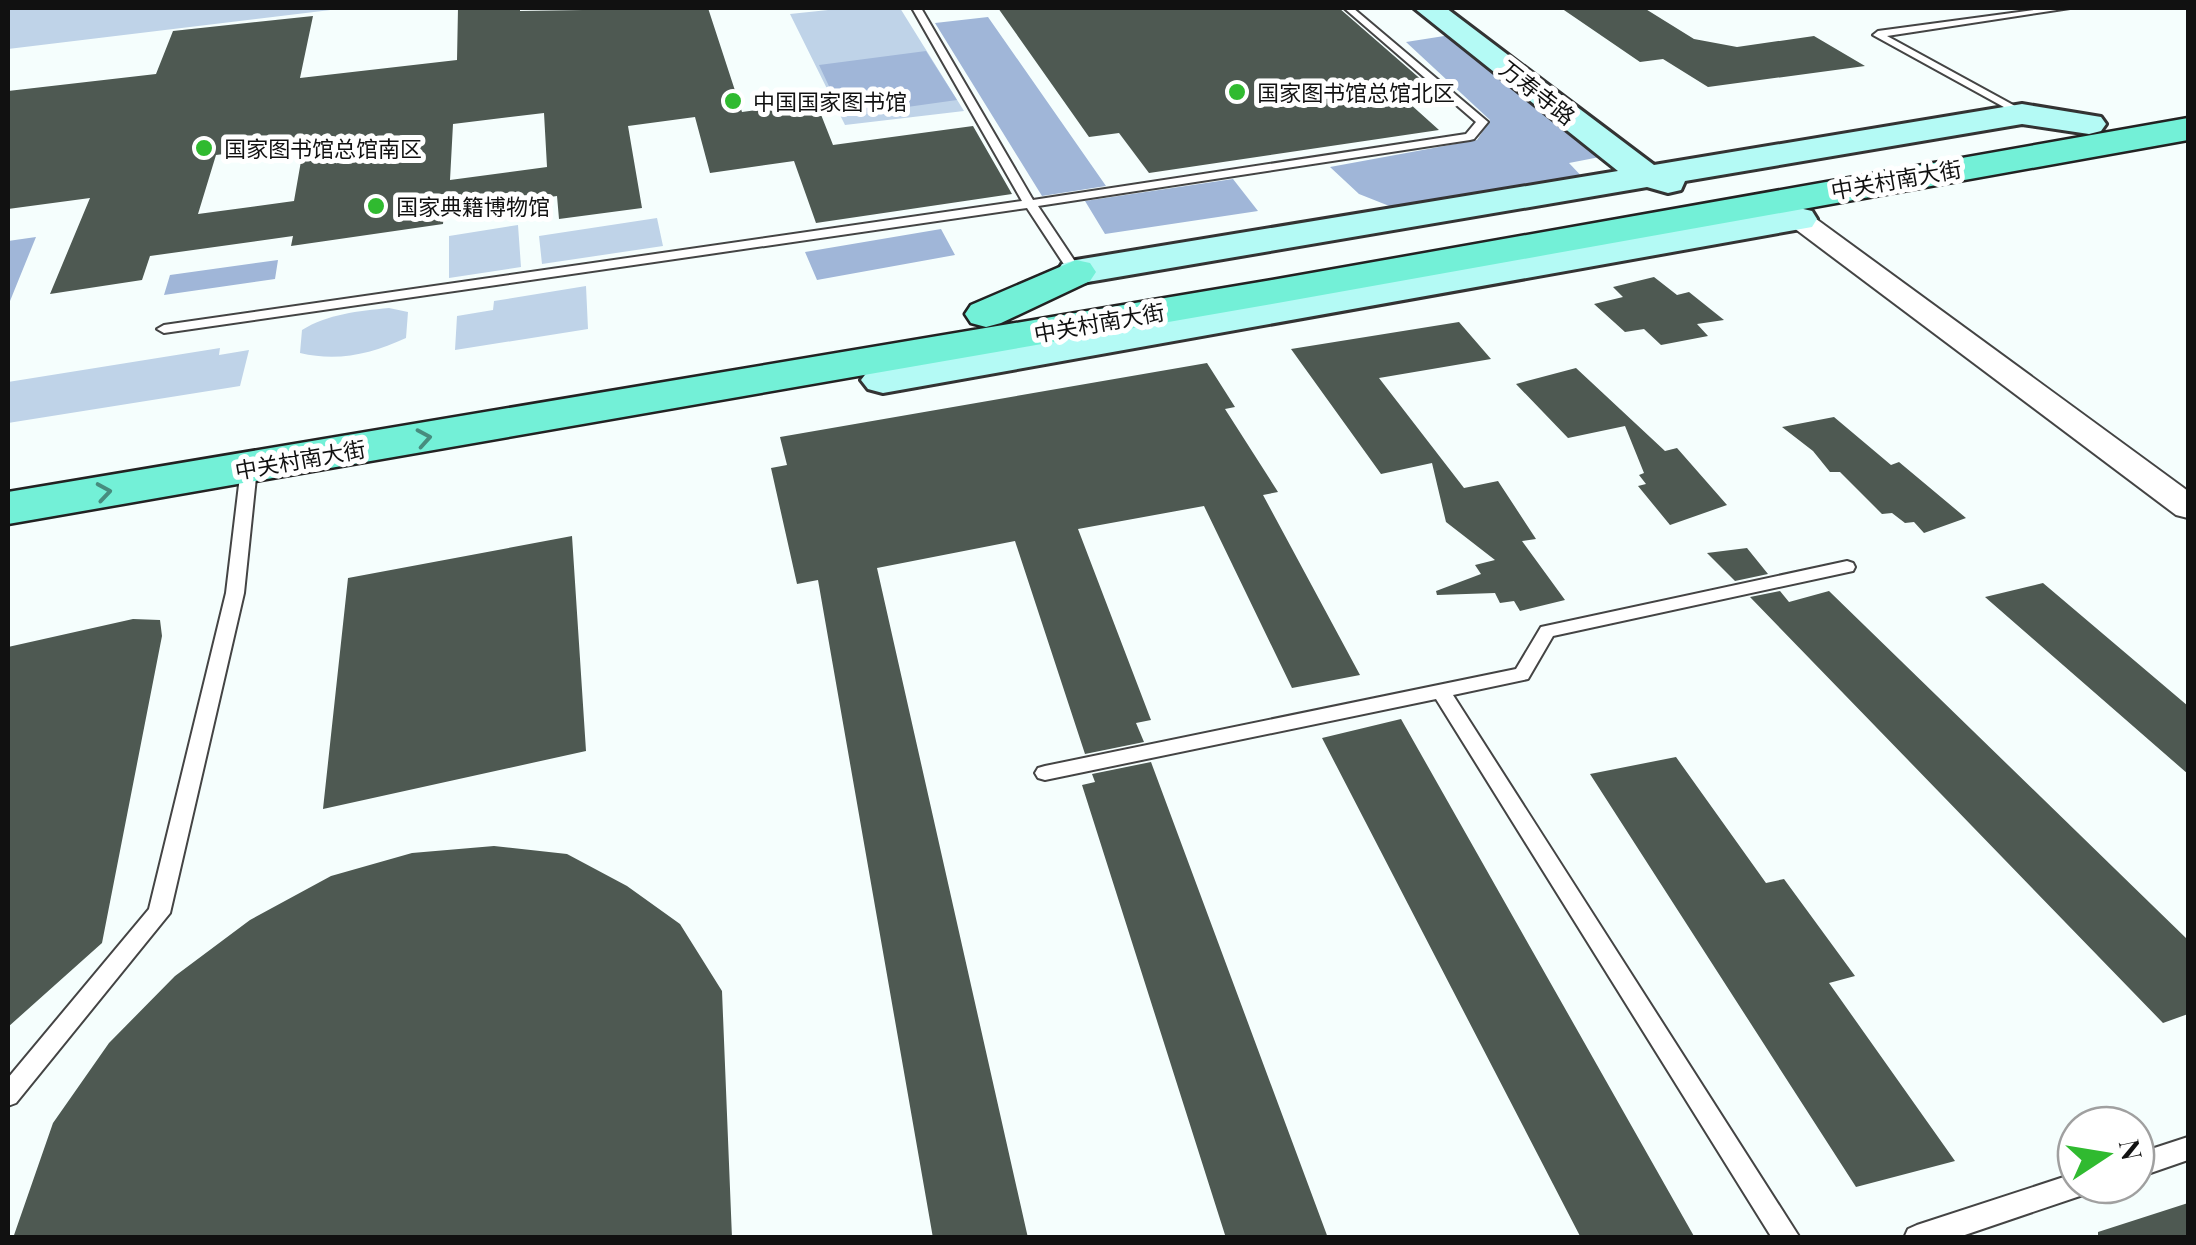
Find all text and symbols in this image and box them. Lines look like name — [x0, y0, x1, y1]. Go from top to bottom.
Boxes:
street label: 万寿寺路 — [1494, 53, 1582, 131]
place label: 国家图书馆总馆北区 — [1257, 77, 1455, 107]
marker: 国家图书馆总馆北区 — [1226, 81, 1248, 103]
place label: 中国国家图书馆 — [753, 86, 907, 116]
marker: 中国国家图书馆 — [722, 90, 744, 112]
place label: 国家图书馆总馆南区 — [224, 133, 422, 163]
marker: 国家图书馆总馆南区 — [193, 137, 215, 159]
street label: 中关村南大街 — [1828, 153, 1964, 205]
place label: 国家典籍博物馆 — [396, 191, 550, 221]
marker: 国家典籍博物馆 — [365, 195, 387, 217]
street label: 中关村南大街 — [1031, 296, 1167, 348]
one-way arrow — [416, 428, 432, 449]
street label: 中关村南大街 — [232, 433, 368, 485]
one-way arrow — [95, 482, 112, 503]
north arrow — [2056, 1105, 2156, 1205]
text: N — [2112, 1136, 2152, 1163]

